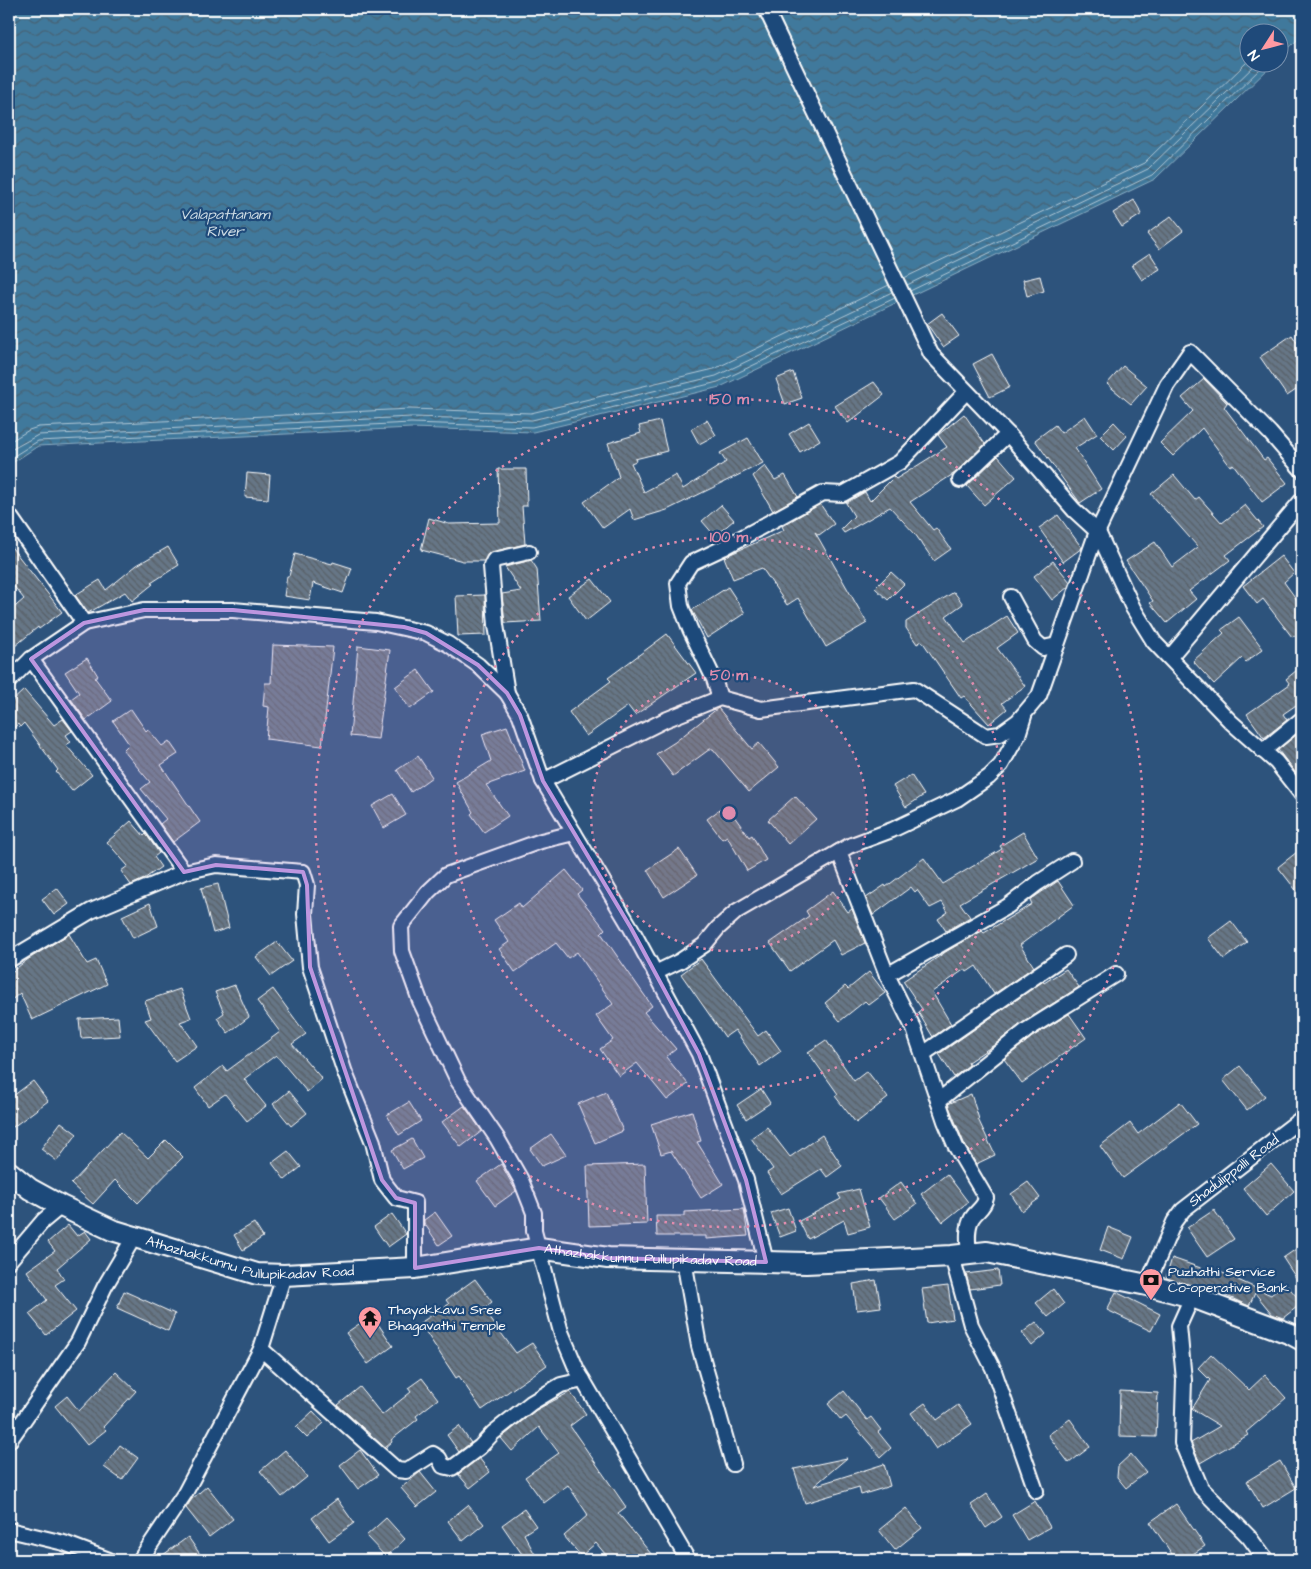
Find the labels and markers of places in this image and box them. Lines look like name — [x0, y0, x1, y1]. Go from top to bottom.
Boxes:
centre of rings — [720, 804, 738, 822]
place label: Puzhathi Service Co-operative Bank — [1168, 1262, 1290, 1298]
bank icon: Puzhathi Service Co-operative Bank — [1138, 1267, 1164, 1301]
place label: Thayakkavu Sree Bhagavathi Temple — [388, 1300, 506, 1336]
temple icon: Thayakkavu Sree Bhagavathi Temple — [357, 1305, 383, 1339]

